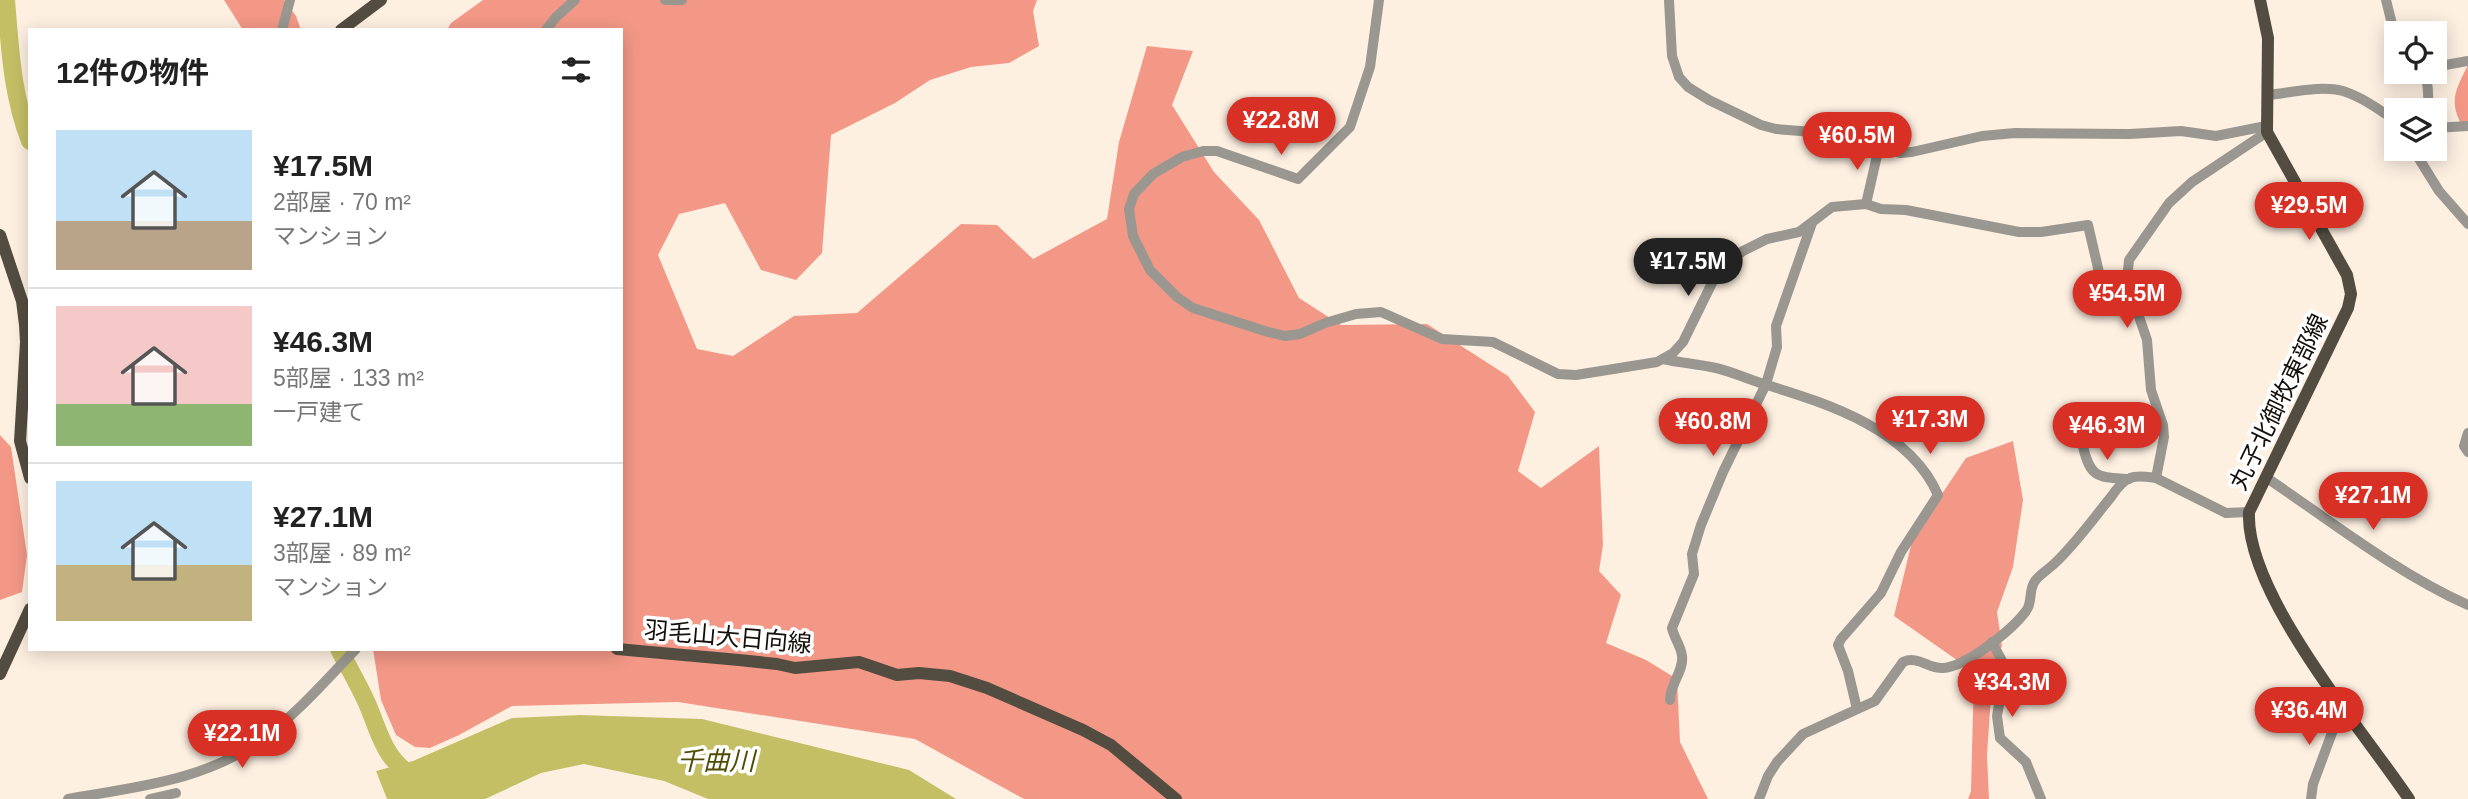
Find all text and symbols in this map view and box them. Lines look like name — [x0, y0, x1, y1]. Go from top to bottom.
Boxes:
map controls — [2384, 21, 2447, 161]
button: locate — [2384, 21, 2447, 84]
icon: filters — [557, 51, 595, 89]
text: 12件の物件 — [56, 56, 209, 89]
pin: ¥22.8M — [1224, 97, 1338, 157]
button: layers — [2384, 98, 2447, 161]
text: ¥22.8M — [1243, 107, 1319, 133]
pin: ¥60.5M — [1800, 113, 1914, 172]
text: ¥60.5M — [1819, 122, 1895, 148]
text: ¥17.5M — [273, 149, 373, 182]
icon: home — [112, 158, 196, 242]
pin: ¥29.5M — [2252, 182, 2366, 242]
text: 2部屋 · 70 m² — [273, 189, 411, 215]
text: ¥29.5M — [2271, 192, 2347, 218]
text: マンション — [273, 223, 388, 249]
pin: ¥17.5M — [1631, 238, 1745, 298]
text: ¥17.5M — [1650, 248, 1726, 274]
pin: ¥54.5M — [2070, 270, 2184, 330]
text: ¥54.5M — [2089, 280, 2165, 306]
street label: 丸子北御牧東部線 — [2224, 310, 2333, 494]
text: ¥46.3M — [273, 325, 373, 358]
icon: home — [112, 334, 196, 418]
text: 5部屋 · 133 m² — [273, 365, 424, 391]
pin: ¥17.3M — [1873, 396, 1987, 456]
pin: ¥60.8M — [1656, 398, 1770, 458]
text: 一戸建て — [273, 399, 365, 425]
pin: ¥46.3M — [2050, 402, 2164, 462]
text: ¥17.3M — [1892, 406, 1968, 432]
text: ¥60.8M — [1675, 408, 1751, 434]
text: ¥46.3M — [2069, 412, 2145, 438]
pin: ¥27.1M — [2316, 472, 2430, 532]
text: ¥27.1M — [2335, 482, 2411, 508]
text: ¥27.1M — [273, 500, 373, 533]
icon: home — [112, 509, 196, 593]
text: 3部屋 · 89 m² — [273, 540, 411, 566]
text: マンション — [273, 574, 388, 600]
street label: 羽毛山大日向線 — [643, 616, 813, 657]
pin: ¥34.3M — [1955, 660, 2069, 719]
text: ¥34.3M — [1974, 669, 2050, 695]
pin: ¥36.4M — [2252, 688, 2366, 747]
text: ¥36.4M — [2271, 697, 2347, 723]
pin: ¥22.1M — [185, 710, 299, 770]
text: ¥22.1M — [204, 720, 280, 746]
water label: 千曲川 — [677, 746, 758, 776]

